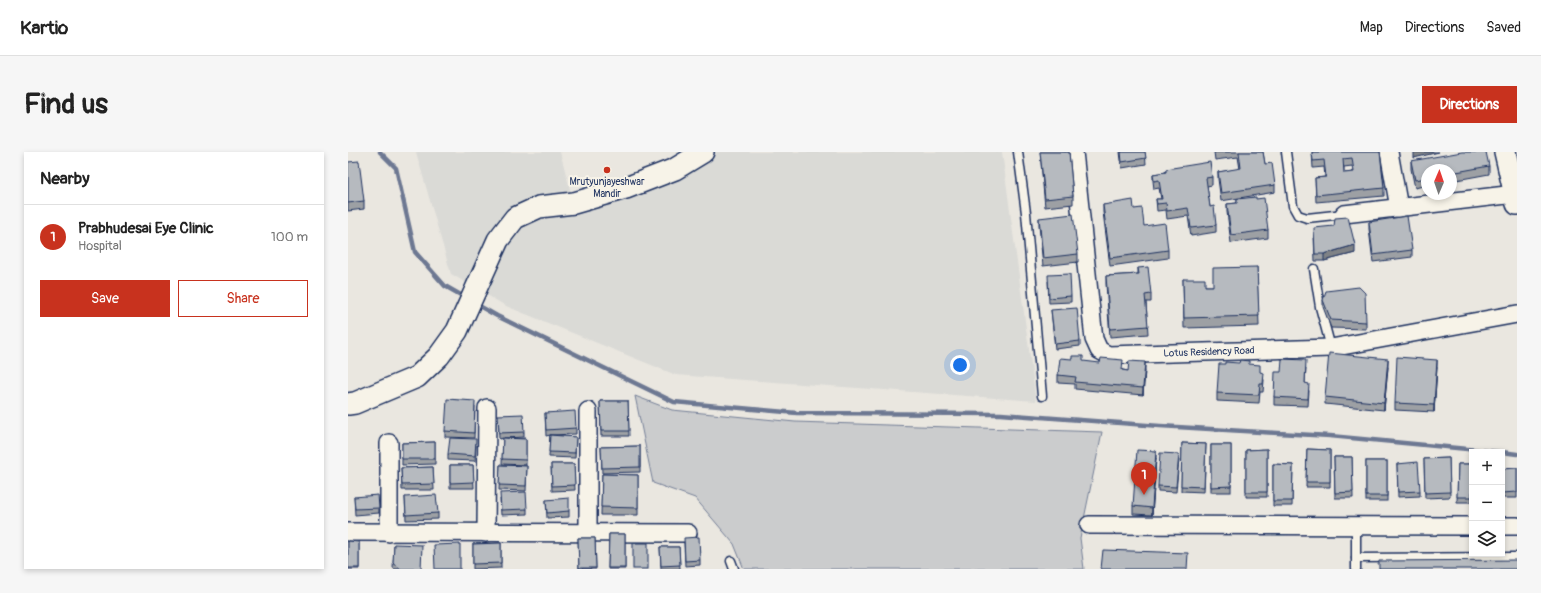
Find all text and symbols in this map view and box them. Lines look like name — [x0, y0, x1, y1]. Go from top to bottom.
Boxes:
text: Kartio — [20, 16, 68, 40]
text: Map — [1360, 19, 1383, 36]
text: Directions — [1405, 19, 1464, 36]
text: Saved — [1486, 19, 1521, 36]
button: Directions — [1422, 86, 1517, 123]
text: Find us — [24, 87, 108, 122]
north arrow — [1421, 164, 1457, 200]
marker: Mrutyunjayeshwar Mandir — [602, 165, 612, 175]
text: Nearby — [40, 168, 89, 189]
place label: Mrutyunjayeshwar Mandir — [570, 176, 645, 200]
text: Prabhudesai Eye Clinic — [78, 219, 214, 238]
text: 1 — [50, 229, 56, 245]
text: 100 m — [271, 229, 308, 245]
text: Hospital — [78, 238, 122, 254]
button: Save — [40, 280, 170, 317]
button: Share — [178, 280, 308, 317]
street label: Lotus Residency Road — [1163, 344, 1255, 360]
your location — [950, 355, 970, 375]
map controls — [1469, 449, 1505, 557]
button: + — [1469, 449, 1505, 485]
pin: 1 — [1131, 462, 1157, 495]
button: − — [1469, 485, 1505, 521]
button: layers — [1469, 521, 1505, 557]

